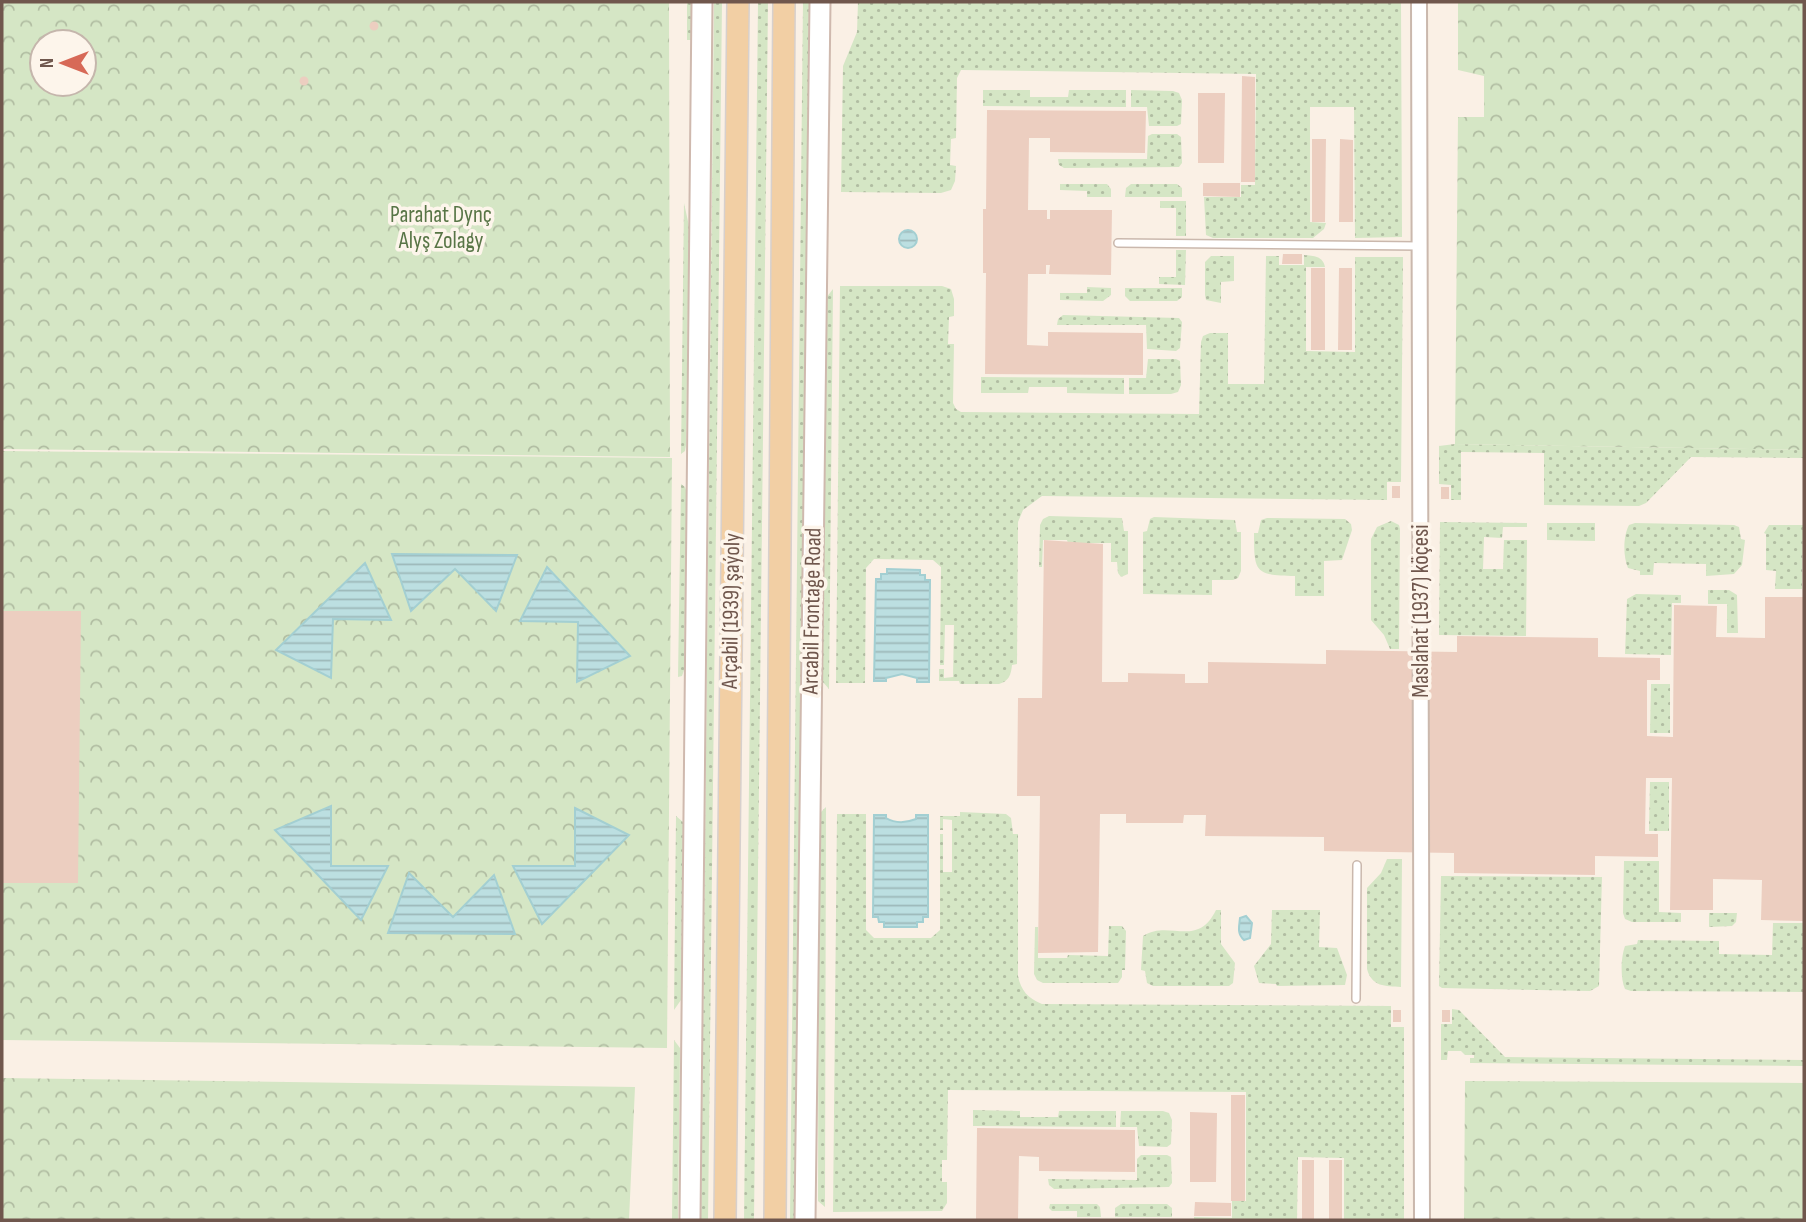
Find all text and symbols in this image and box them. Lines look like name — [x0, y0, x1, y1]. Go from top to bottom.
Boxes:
north arrow — [28, 28, 98, 98]
text: N — [36, 58, 59, 68]
park label: Parahat Dynç Alyş Zolagy — [390, 201, 492, 255]
street label: Maslahat (1937) köçesi — [1407, 524, 1435, 698]
street label: Arcabil Frontage Road — [797, 527, 827, 696]
street label: Arçabil (1939) şaýoly — [716, 533, 746, 690]

